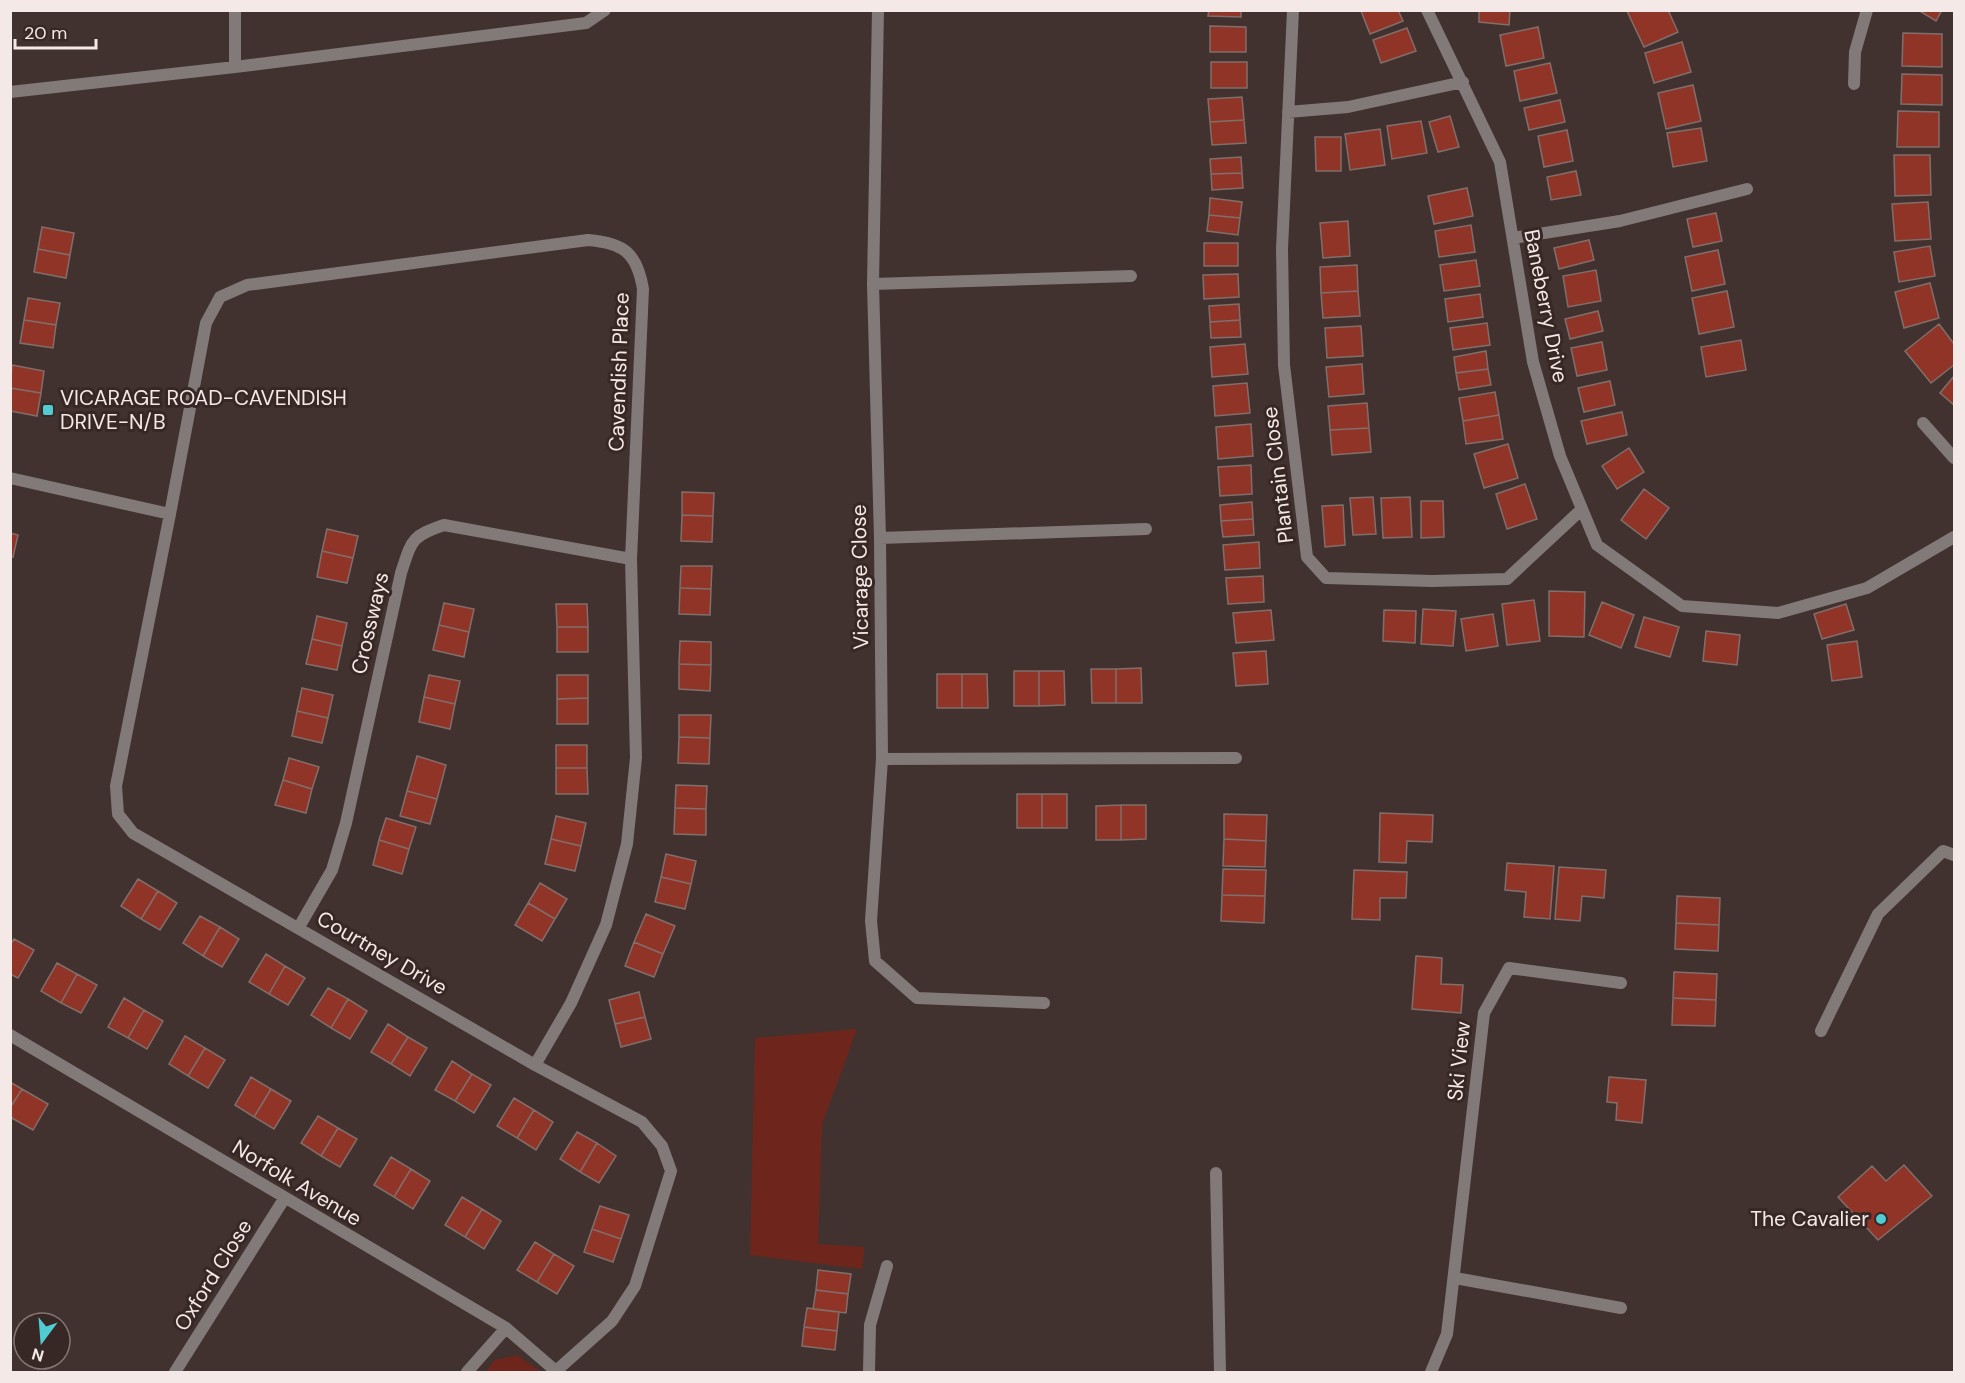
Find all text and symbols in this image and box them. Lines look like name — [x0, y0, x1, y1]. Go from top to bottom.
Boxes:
scale bar — [15, 12, 96, 50]
text: 20 m — [24, 21, 67, 45]
street label: Baneberry Drive — [1517, 227, 1575, 385]
street label: Cavendish Place — [602, 292, 636, 452]
place label: VICARAGE ROAD-CAVENDISH DRIVE-N/B — [60, 384, 347, 436]
marker: VICARAGE ROAD-CAVENDISH DRIVE-N/B — [41, 403, 55, 417]
street label: Plantain Close — [1256, 405, 1300, 545]
street label: Vicarage Close — [845, 504, 875, 650]
street label: Crossways — [345, 569, 395, 677]
street label: Courtney Drive — [312, 904, 452, 1002]
street label: Ski View — [1441, 1020, 1477, 1102]
street label: Norfolk Avenue — [227, 1133, 367, 1233]
place label: The Cavalier — [1750, 1205, 1869, 1233]
marker: The Cavalier — [1874, 1212, 1888, 1226]
street label: Oxford Close — [168, 1214, 258, 1336]
north arrow — [12, 1311, 72, 1371]
text: N — [29, 1343, 47, 1367]

